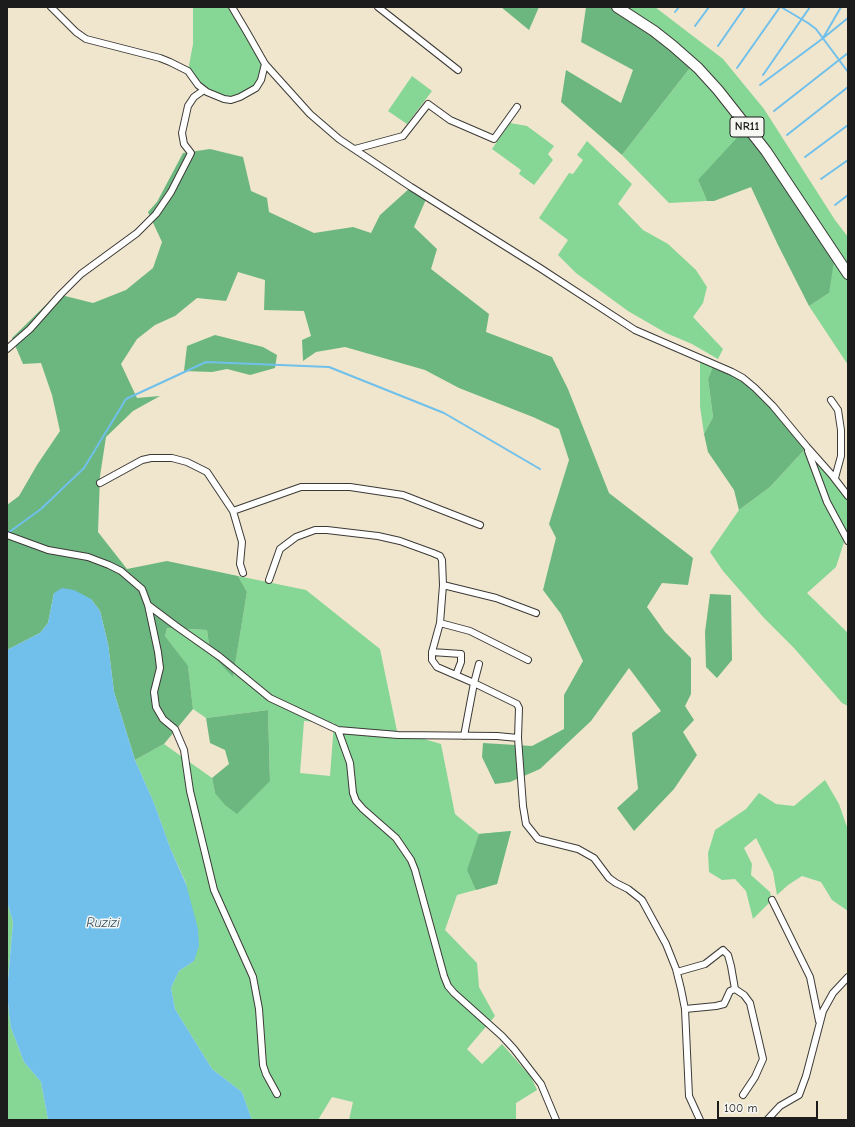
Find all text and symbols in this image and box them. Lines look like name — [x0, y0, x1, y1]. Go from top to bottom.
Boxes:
road number: NR11 — [730, 117, 764, 137]
water label: Ruzizi — [86, 915, 120, 931]
scale bar — [719, 1093, 820, 1119]
text: 100 m — [724, 1101, 757, 1115]

